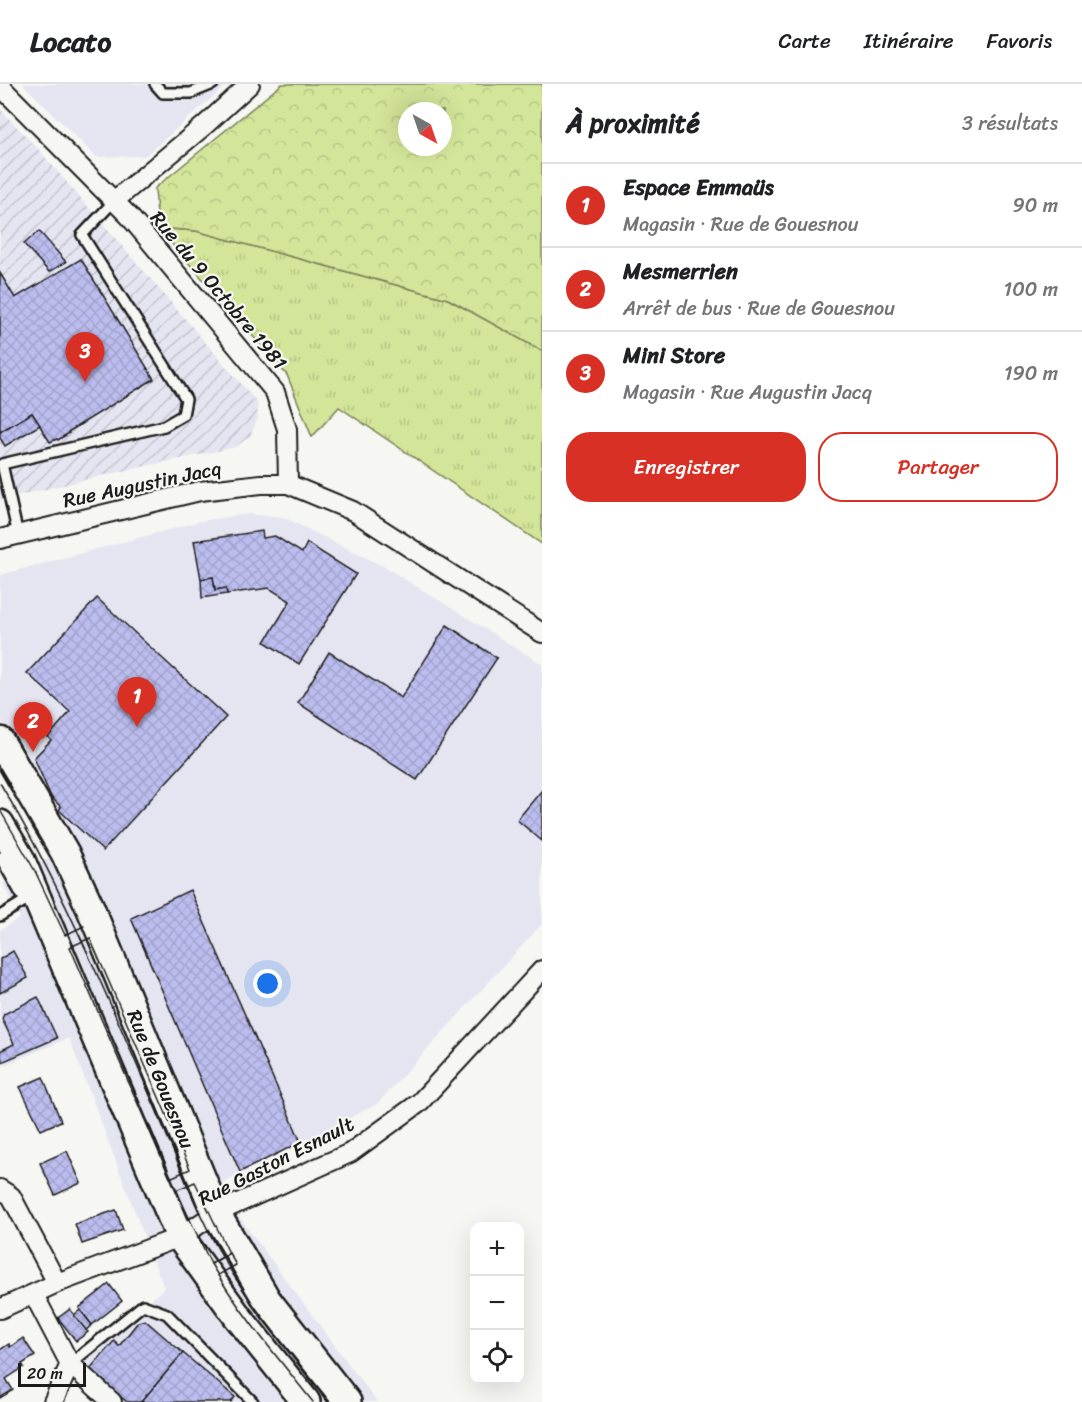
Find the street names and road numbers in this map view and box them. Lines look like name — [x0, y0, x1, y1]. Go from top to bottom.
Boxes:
street label: Rue du 9 Octobre 1981 — [141, 203, 296, 378]
street label: Rue Augustin Jacq — [60, 451, 225, 518]
street label: Rue de Gouesnou — [117, 1004, 205, 1154]
street label: Rue Gaston Esnault — [192, 1107, 361, 1216]

